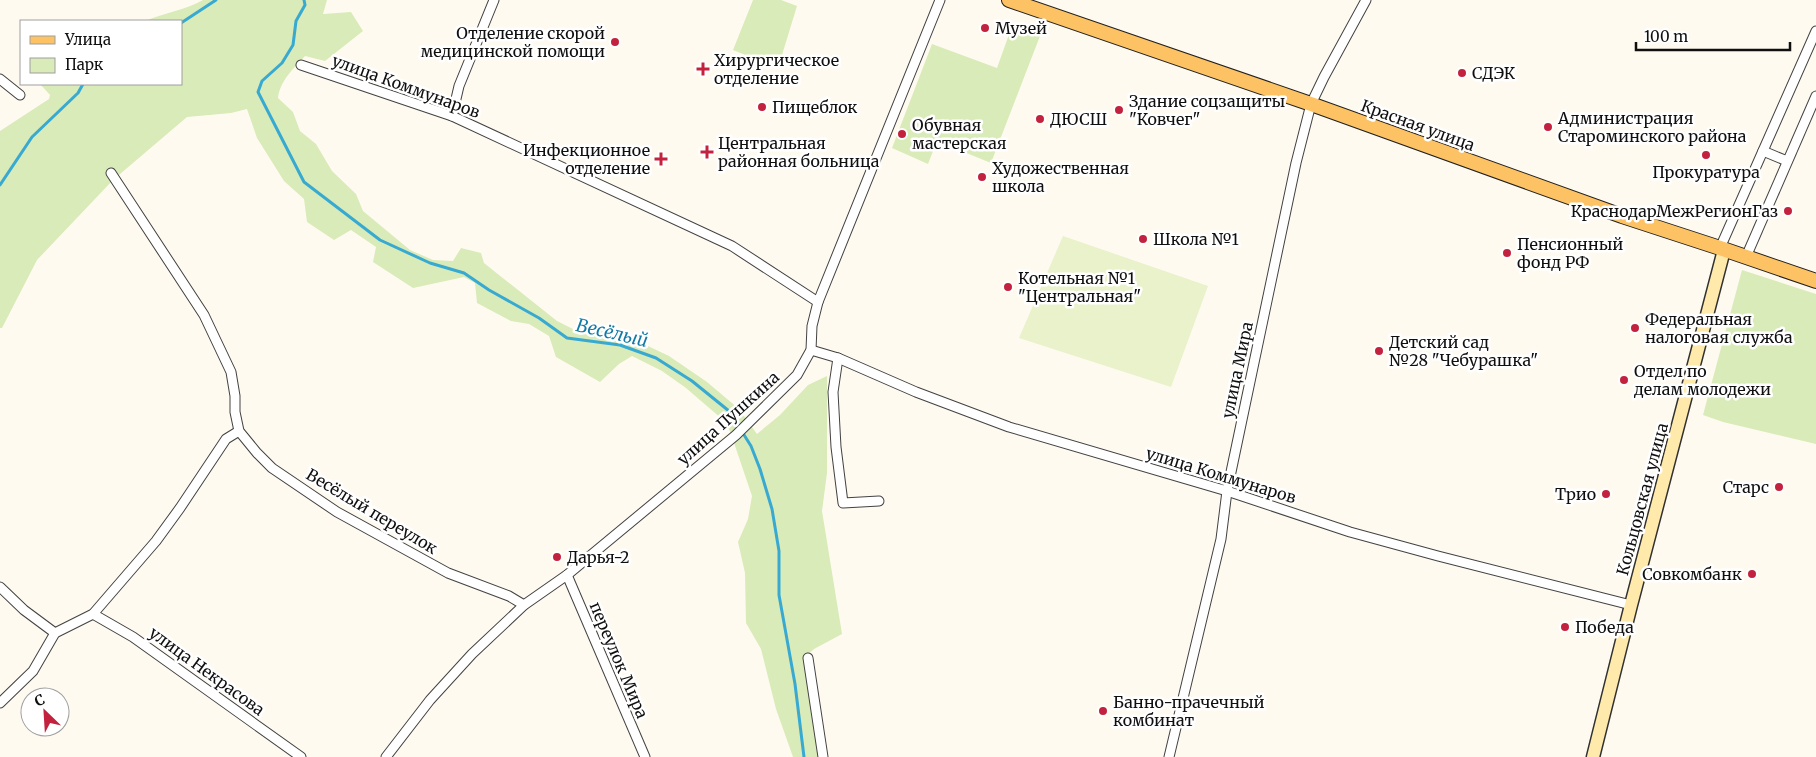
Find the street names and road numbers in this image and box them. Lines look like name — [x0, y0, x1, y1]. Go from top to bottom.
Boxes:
street label: улица Коммунаров — [329, 50, 483, 122]
street label: Красная улица — [1358, 95, 1478, 155]
street label: улица Мира — [1217, 319, 1257, 420]
street label: улица Пушкина — [673, 367, 783, 469]
street label: Кольцовская улица — [1612, 420, 1672, 577]
street label: улица Коммунаров — [1143, 443, 1299, 507]
street label: Весёлый переулок — [303, 464, 441, 558]
street label: переулок Мира — [585, 599, 653, 722]
street label: улица Некрасова — [145, 622, 269, 720]

